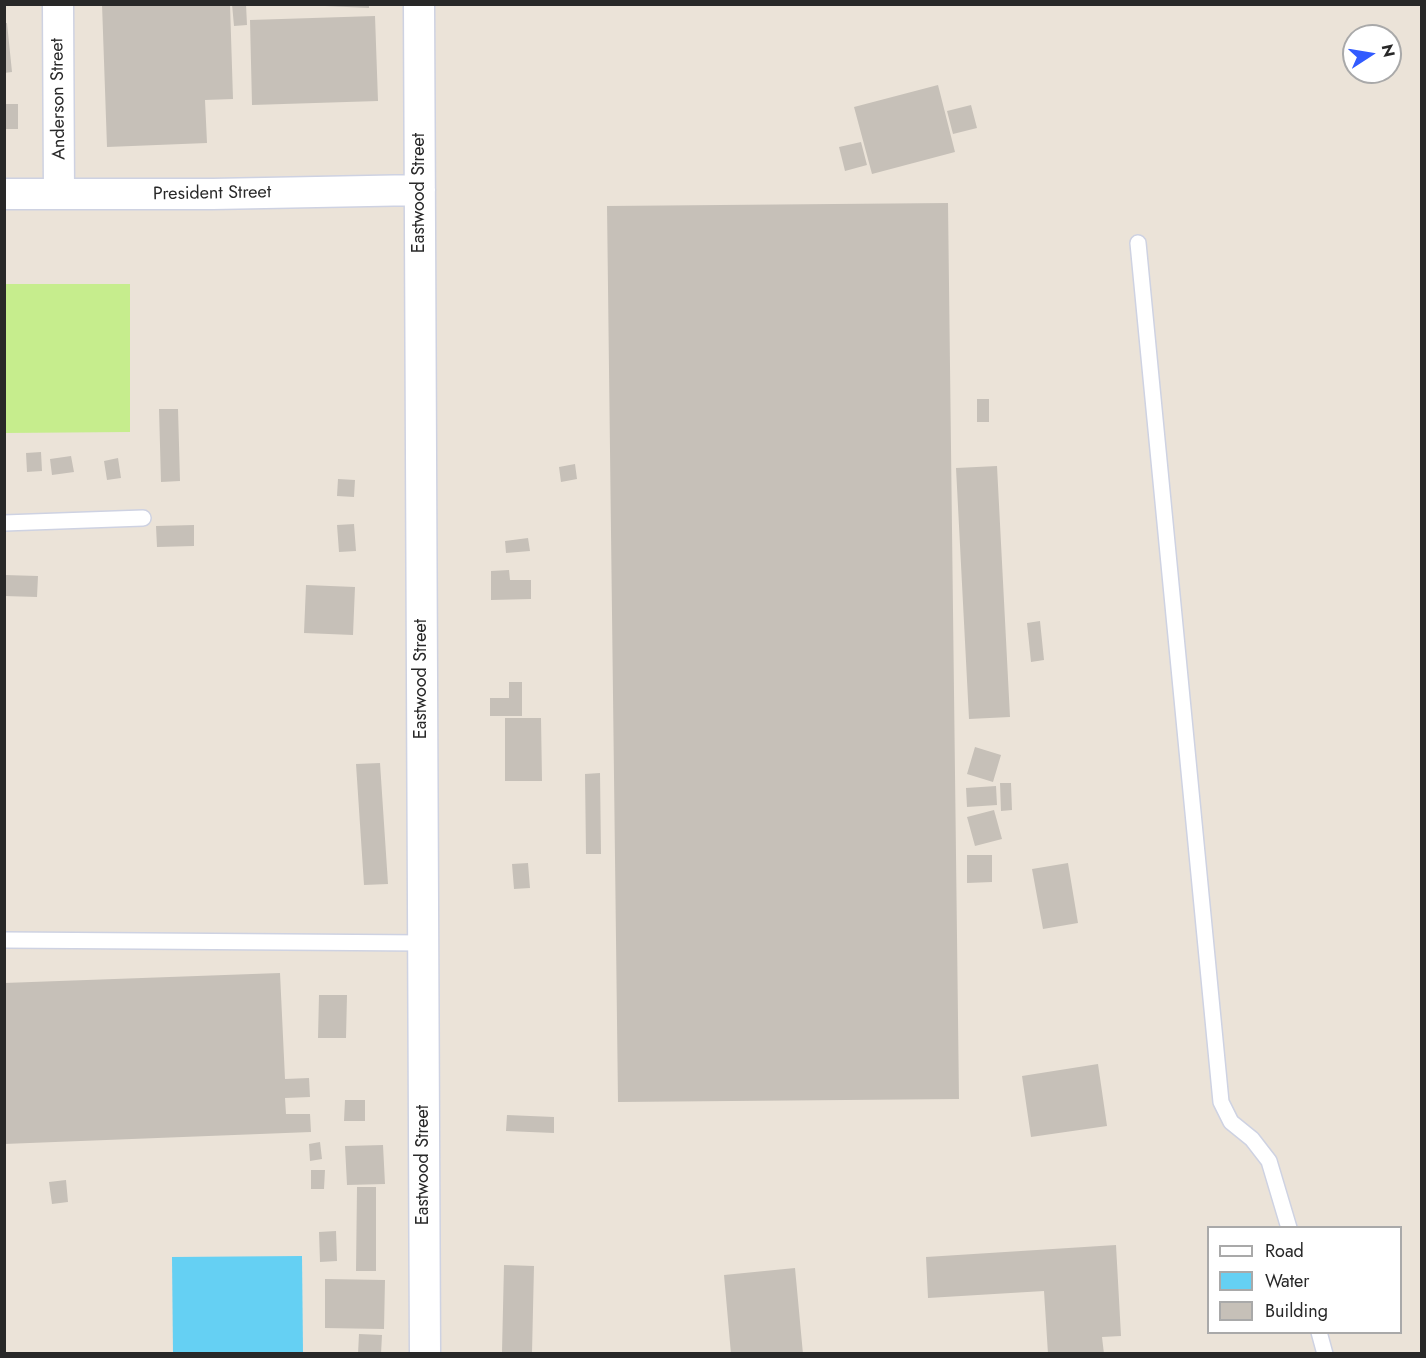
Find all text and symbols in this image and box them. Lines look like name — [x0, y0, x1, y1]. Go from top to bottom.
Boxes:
north arrow — [1342, 24, 1402, 84]
street label: Anderson Street — [47, 38, 71, 160]
text: N — [1376, 42, 1401, 59]
street label: Eastwood Street — [409, 133, 431, 253]
street label: President Street — [153, 182, 271, 206]
street label: Eastwood Street — [411, 619, 433, 739]
street label: Eastwood Street — [413, 1105, 435, 1225]
legend — [1207, 1226, 1402, 1334]
text: Road — [1265, 1238, 1304, 1264]
text: Water — [1265, 1268, 1309, 1294]
text: Building — [1265, 1298, 1328, 1324]

